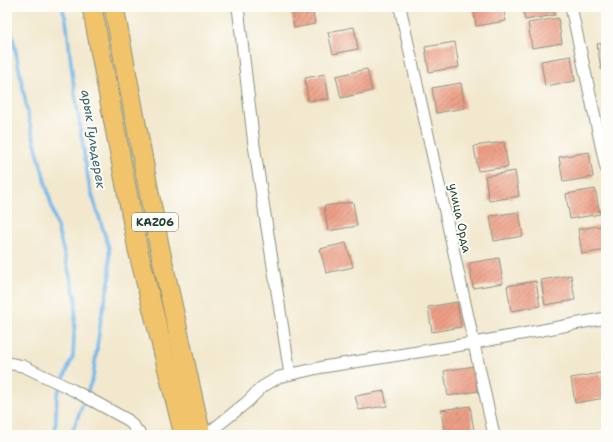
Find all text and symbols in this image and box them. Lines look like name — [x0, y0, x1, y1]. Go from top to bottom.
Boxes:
water label: арык Гульдерек — [77, 88, 110, 191]
street label: улица Орда — [445, 182, 475, 255]
road number: KАZ06 — [132, 213, 178, 231]

